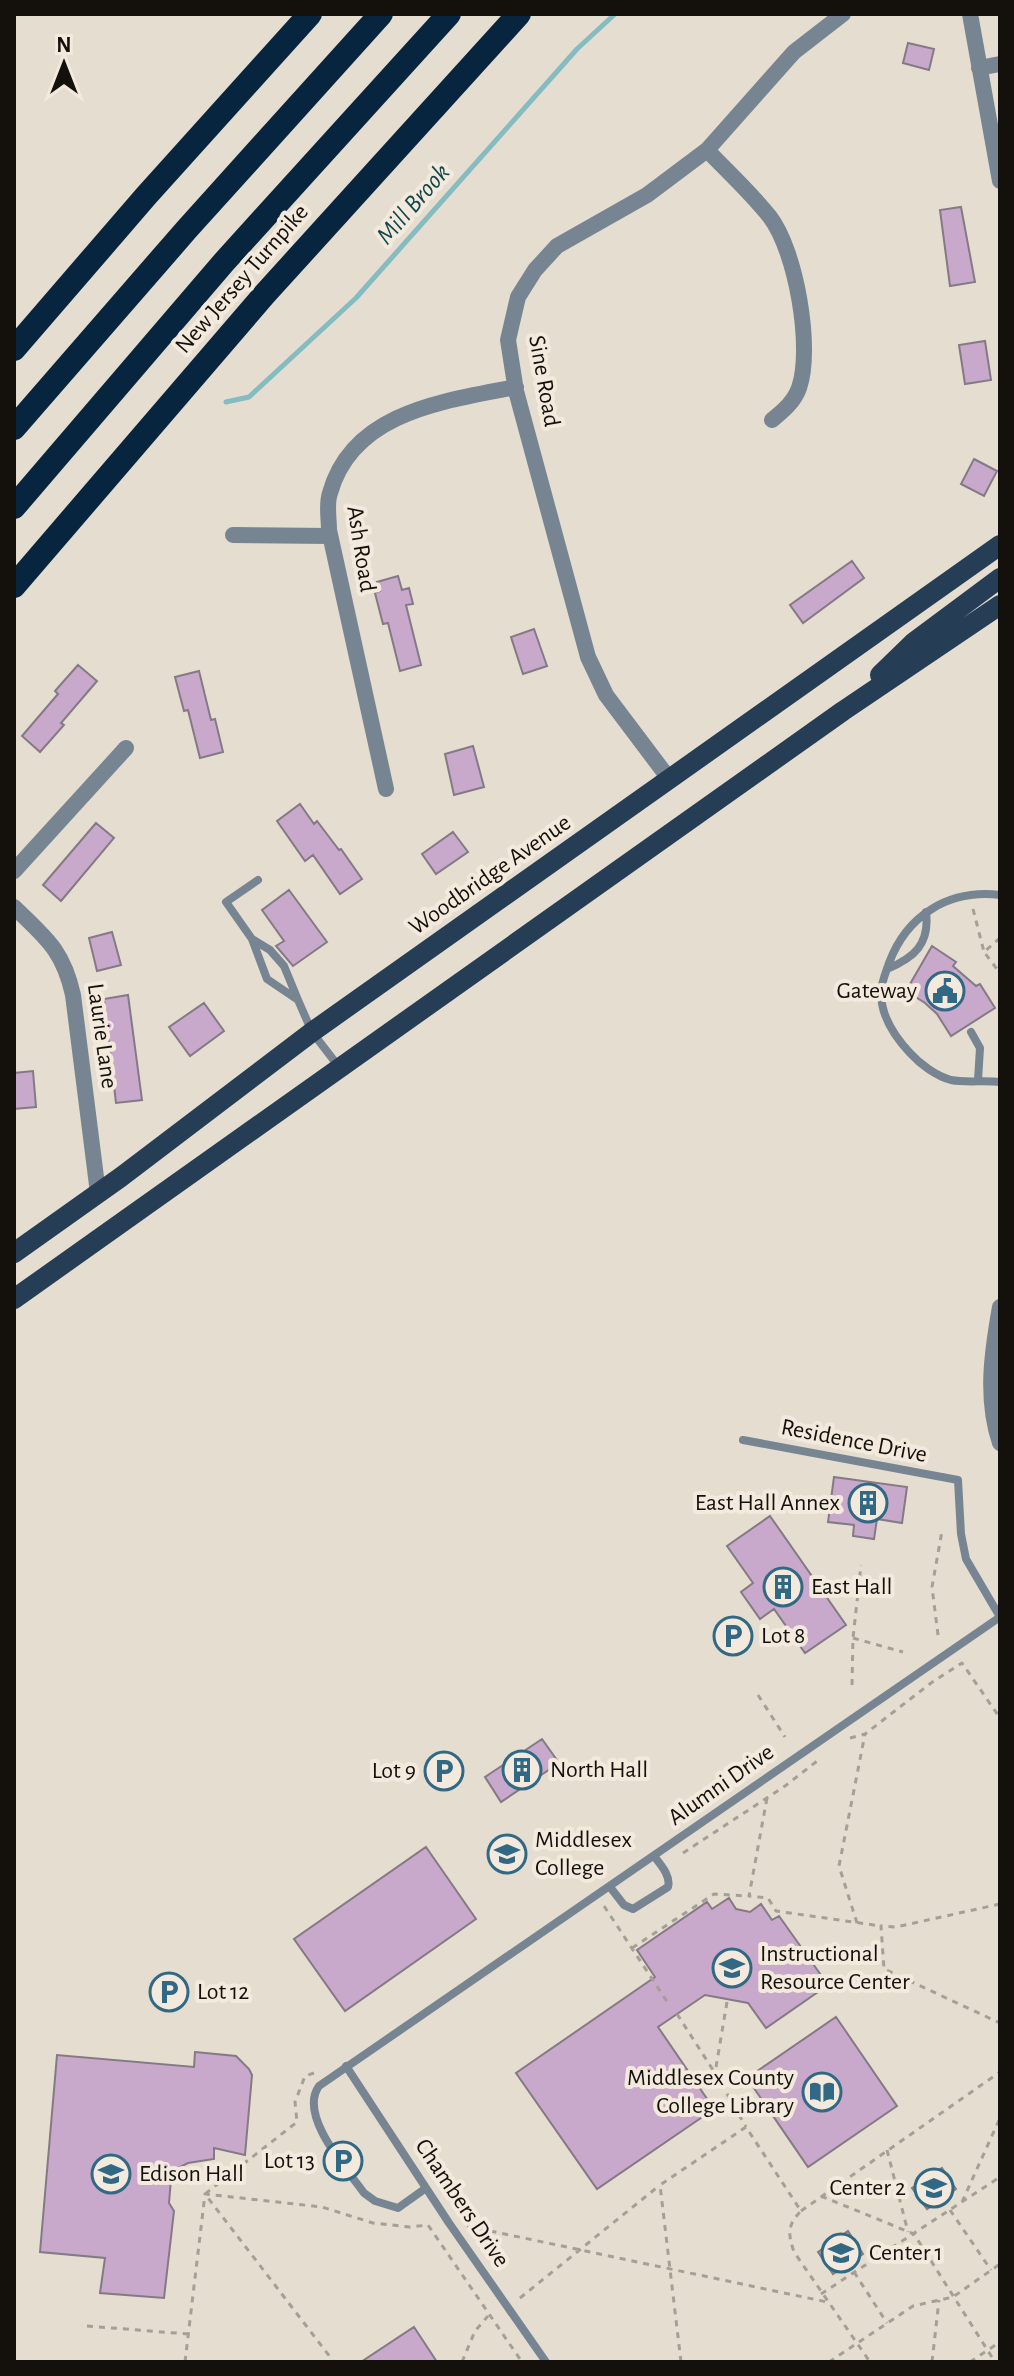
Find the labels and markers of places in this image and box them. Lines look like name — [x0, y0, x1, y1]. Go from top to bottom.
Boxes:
public building icon: Gateway — [924, 970, 966, 1012]
place label: Gateway — [837, 979, 917, 1003]
building icon: East Hall Annex — [847, 1482, 889, 1524]
place label: East Hall Annex — [695, 1491, 841, 1515]
building icon: East Hall — [762, 1566, 804, 1608]
place label: East Hall — [811, 1575, 893, 1599]
parking icon: Lot 8 — [712, 1615, 754, 1657]
place label: Lot 8 — [761, 1624, 805, 1648]
building icon: North Hall — [501, 1749, 543, 1791]
parking icon: Lot 9 — [423, 1750, 465, 1792]
place label: North Hall — [550, 1758, 648, 1782]
place label: Lot 9 — [372, 1759, 416, 1783]
place label: Middlesex College — [535, 1828, 633, 1880]
school or university icon: Middlesex College — [486, 1833, 528, 1875]
place label: Instructional Resource Center — [760, 1942, 910, 1994]
school or university icon: Instructional Resource Center — [711, 1947, 753, 1989]
parking icon: Lot 12 — [148, 1971, 190, 2013]
place label: Lot 12 — [197, 1980, 249, 2004]
place label: Middlesex County College Library — [627, 2066, 794, 2118]
library icon: Middlesex County College Library — [801, 2071, 843, 2113]
parking icon: Lot 13 — [322, 2140, 364, 2182]
place label: Lot 13 — [264, 2149, 315, 2173]
school or university icon: Edison Hall — [90, 2153, 132, 2195]
place label: Edison Hall — [139, 2162, 244, 2186]
school or university icon: Center 2 — [913, 2167, 955, 2209]
place label: Center 2 — [830, 2176, 906, 2200]
school or university icon: Center 1 — [820, 2232, 862, 2274]
place label: Center 1 — [869, 2241, 943, 2265]

